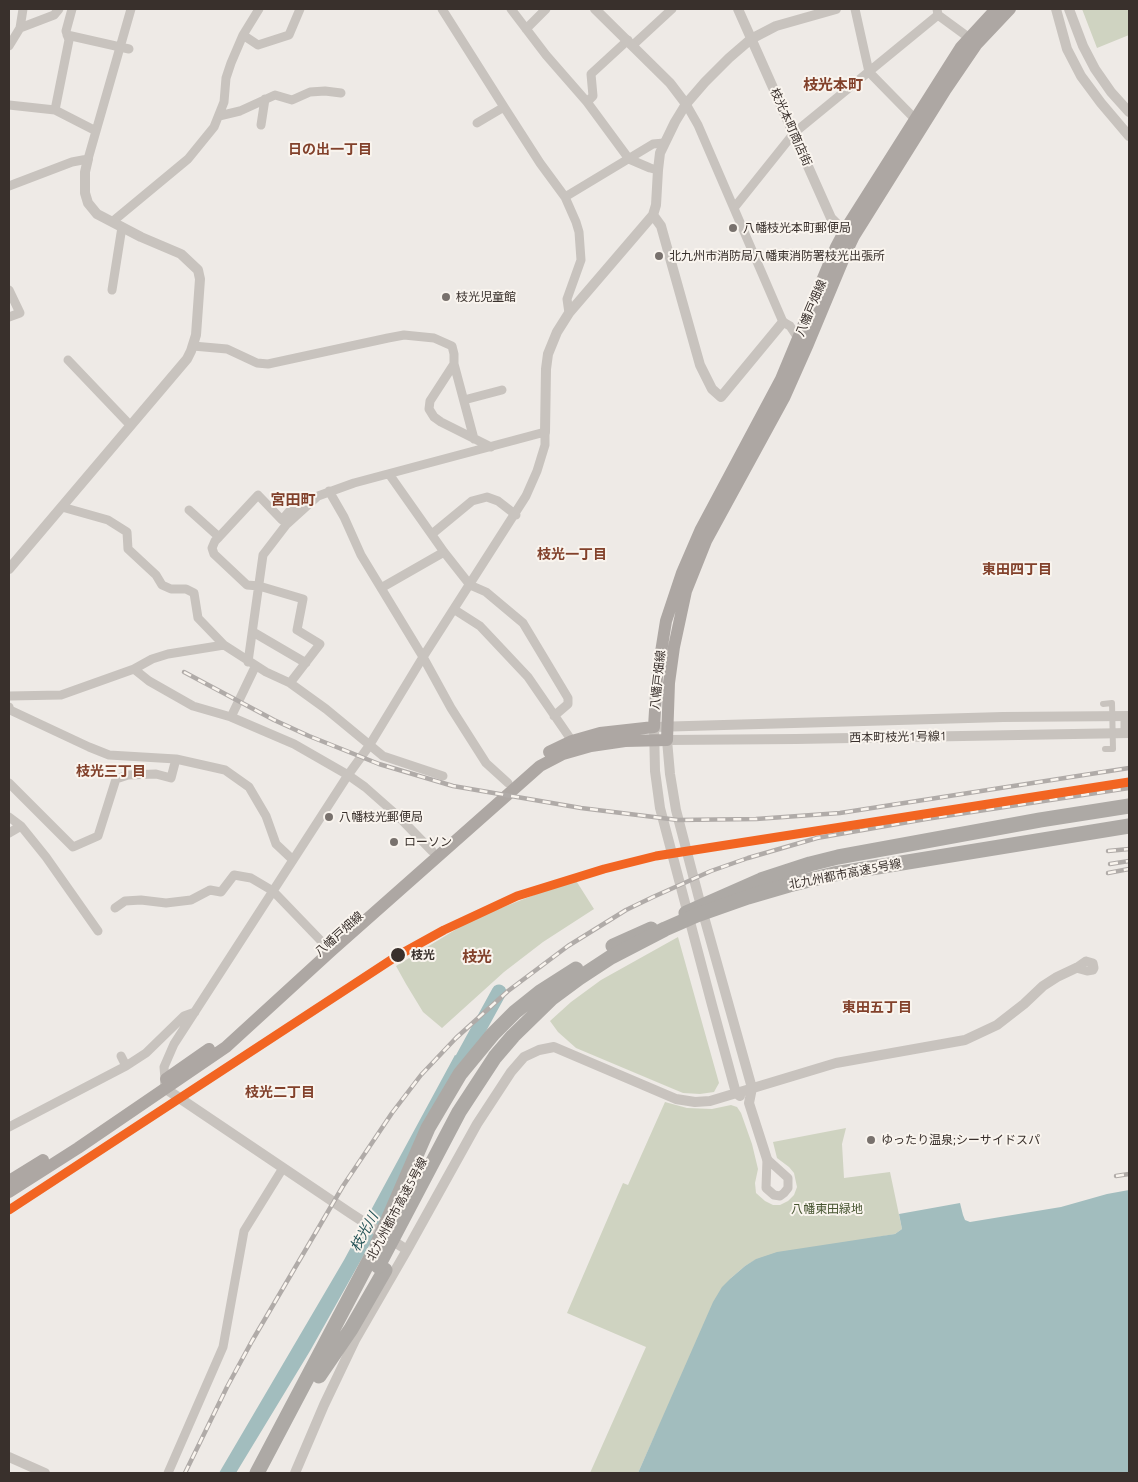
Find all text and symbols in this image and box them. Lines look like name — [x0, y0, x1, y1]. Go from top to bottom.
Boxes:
district label: 枝光本町 — [803, 76, 863, 94]
street label: 枝光本町商店街 — [767, 86, 815, 168]
district label: 日の出一丁目 — [288, 141, 372, 157]
place label: 八幡枝光本町郵便局 — [743, 221, 851, 235]
marker: 八幡枝光本町郵便局 — [727, 222, 739, 234]
place label: 北九州市消防局八幡東消防署枝光出張所 — [669, 249, 885, 263]
marker: 北九州市消防局八幡東消防署枝光出張所 — [653, 250, 665, 262]
street label: 八幡戸畑線 — [793, 278, 829, 338]
place label: 枝光児童館 — [456, 290, 516, 304]
marker: 枝光児童館 — [440, 291, 452, 303]
district label: 宮田町 — [271, 491, 315, 509]
district label: 枝光一丁目 — [537, 546, 607, 562]
district label: 東田四丁目 — [982, 561, 1052, 577]
street label: 八幡戸畑線 — [648, 649, 668, 711]
street label: 西本町枝光1号線1 — [849, 729, 947, 745]
district label: 枝光三丁目 — [76, 763, 146, 779]
place label: 八幡枝光郵便局 — [339, 810, 423, 824]
marker: 八幡枝光郵便局 — [323, 811, 335, 823]
place label: ローソン — [404, 835, 452, 849]
marker: ローソン — [388, 836, 400, 848]
street label: 北九州都市高速5号線 — [787, 856, 903, 892]
street label: 八幡戸畑線 — [312, 909, 366, 959]
marker: 枝光 — [389, 946, 407, 964]
place label: 枝光 — [411, 948, 435, 962]
district label: 枝光 — [462, 948, 492, 966]
district label: 東田五丁目 — [842, 999, 912, 1015]
district label: 枝光二丁目 — [245, 1084, 315, 1100]
place label: ゆったり温泉;シーサイドスパ — [881, 1133, 1040, 1147]
marker: ゆったり温泉;シーサイドスパ — [865, 1134, 877, 1146]
street label: 北九州都市高速5号線 — [364, 1155, 430, 1263]
park label: 八幡東田緑地 — [791, 1202, 863, 1216]
water label: 枝光川 — [346, 1210, 382, 1254]

